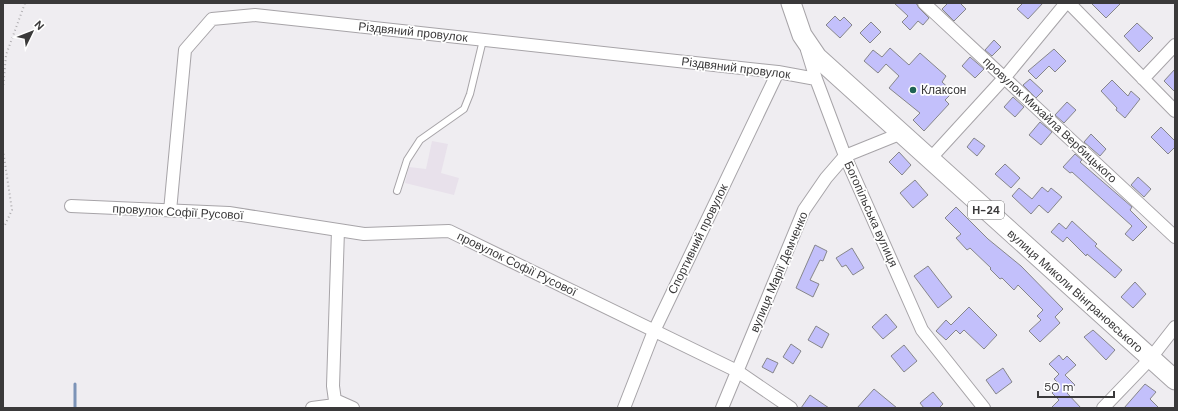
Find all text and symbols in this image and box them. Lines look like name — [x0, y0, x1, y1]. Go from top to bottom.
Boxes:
north arrow — [12, 12, 52, 52]
text: N — [31, 17, 47, 33]
street label: Різдвяний провулок — [358, 18, 469, 46]
street label: Різдвяний провулок — [681, 53, 792, 83]
street label: провулок Михайла Вербицького — [980, 54, 1121, 187]
place label: Клаксон — [921, 82, 967, 98]
marker: Клаксон — [908, 85, 918, 95]
street label: Богопільська вулиця — [840, 159, 902, 269]
street label: Спортивний провулок — [664, 181, 732, 297]
street label: провулок Софії Русової — [112, 201, 245, 223]
road number: Н-24 — [968, 201, 1004, 219]
street label: вулиця Марії Демченко — [746, 209, 812, 335]
street label: вулиця Миколи Вінграновського — [1004, 226, 1146, 356]
street label: провулок Софії Русової — [454, 228, 580, 300]
scale bar — [1038, 373, 1114, 399]
text: 50 m — [1044, 379, 1073, 395]

